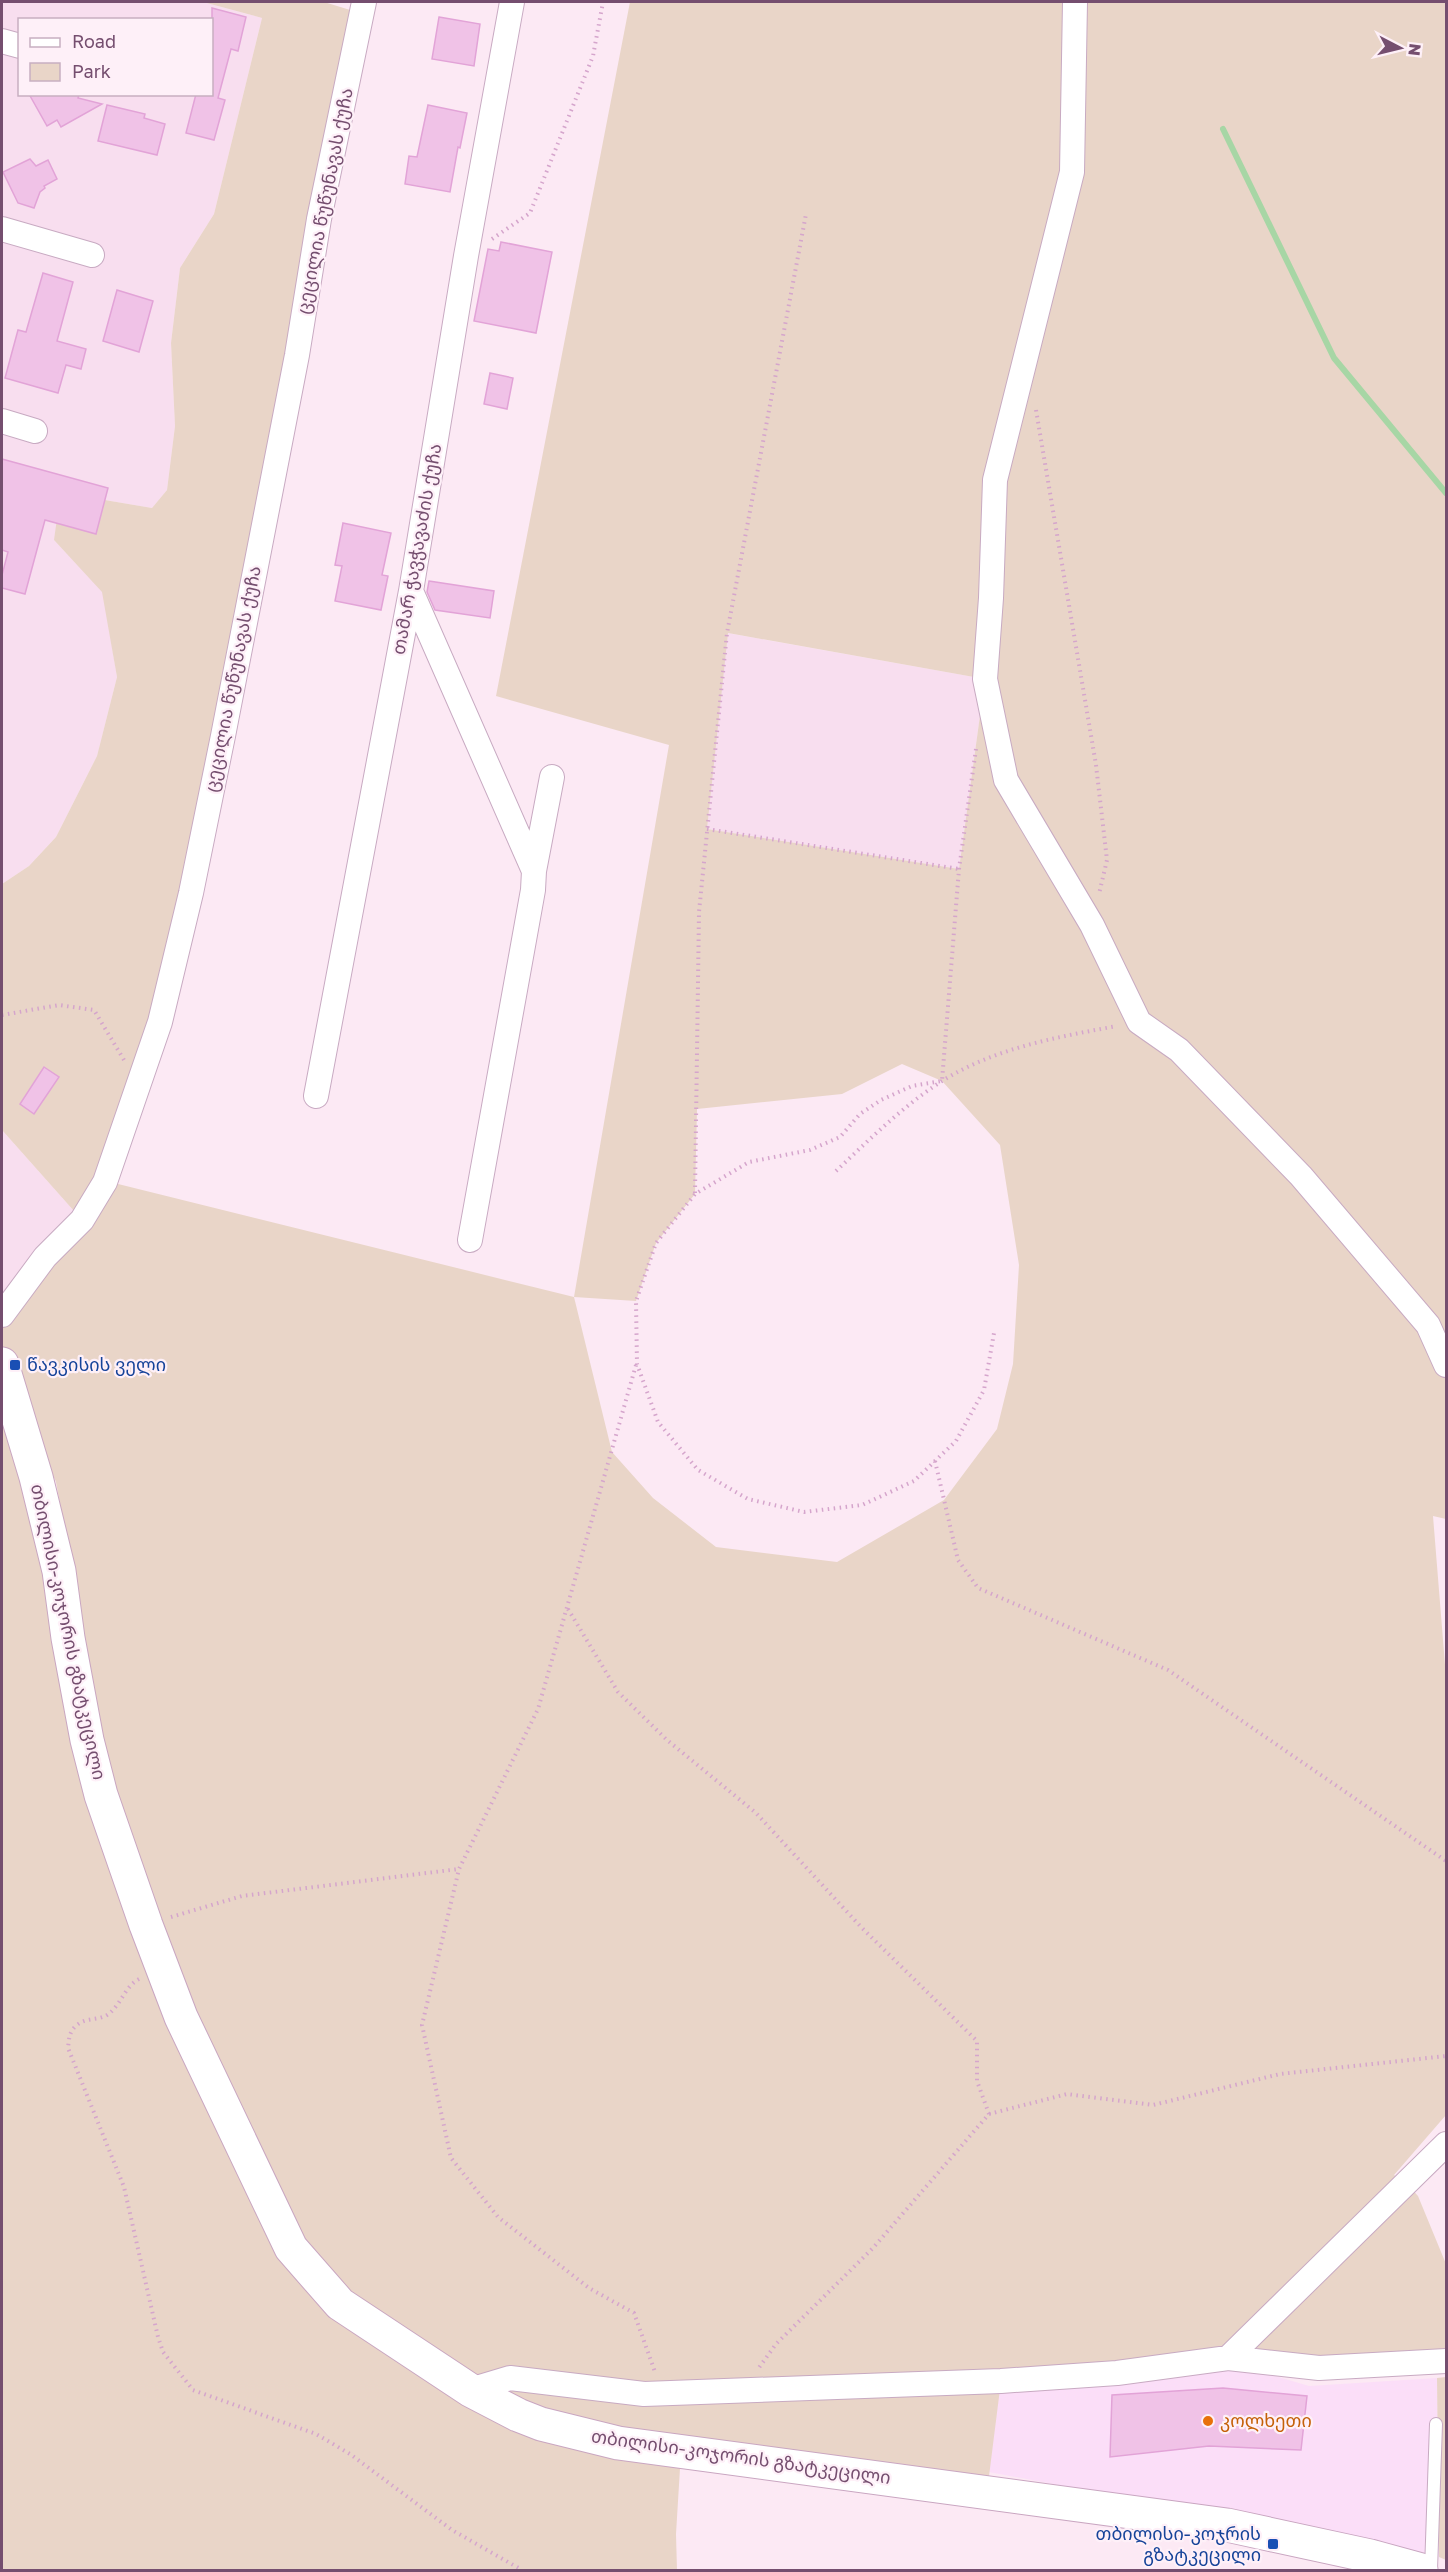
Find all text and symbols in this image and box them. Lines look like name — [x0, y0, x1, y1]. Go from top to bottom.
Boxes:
legend — [18, 18, 213, 96]
north arrow — [1370, 18, 1430, 78]
text: Road — [72, 30, 116, 52]
text: N — [1404, 43, 1426, 57]
text: Park — [72, 60, 111, 82]
street label: ცეცილია წუწუნავას ქუჩა — [291, 86, 358, 316]
street label: თამარ ჭავჭავაძის ქუჩა — [387, 442, 446, 656]
street label: ცეცილია წუწუნავას ქუჩა — [199, 564, 266, 794]
place label: წავკისის ველი — [27, 1353, 166, 1376]
marker: წავკისის ველი — [8, 1358, 22, 1372]
street label: თბილისი-კოჯორის გზატკეცილი — [26, 1482, 111, 1782]
place label: კოლხეთი — [1220, 2409, 1312, 2432]
marker: კოლხეთი — [1201, 2414, 1215, 2428]
street label: თბილისი-კოჯორის გზატკეცილი — [590, 2424, 892, 2489]
place label: თბილისი-კოჯრის გზატკეცილი — [1096, 2522, 1261, 2566]
marker: თბილისი-კოჯრის გზატკეცილი — [1266, 2537, 1280, 2551]

